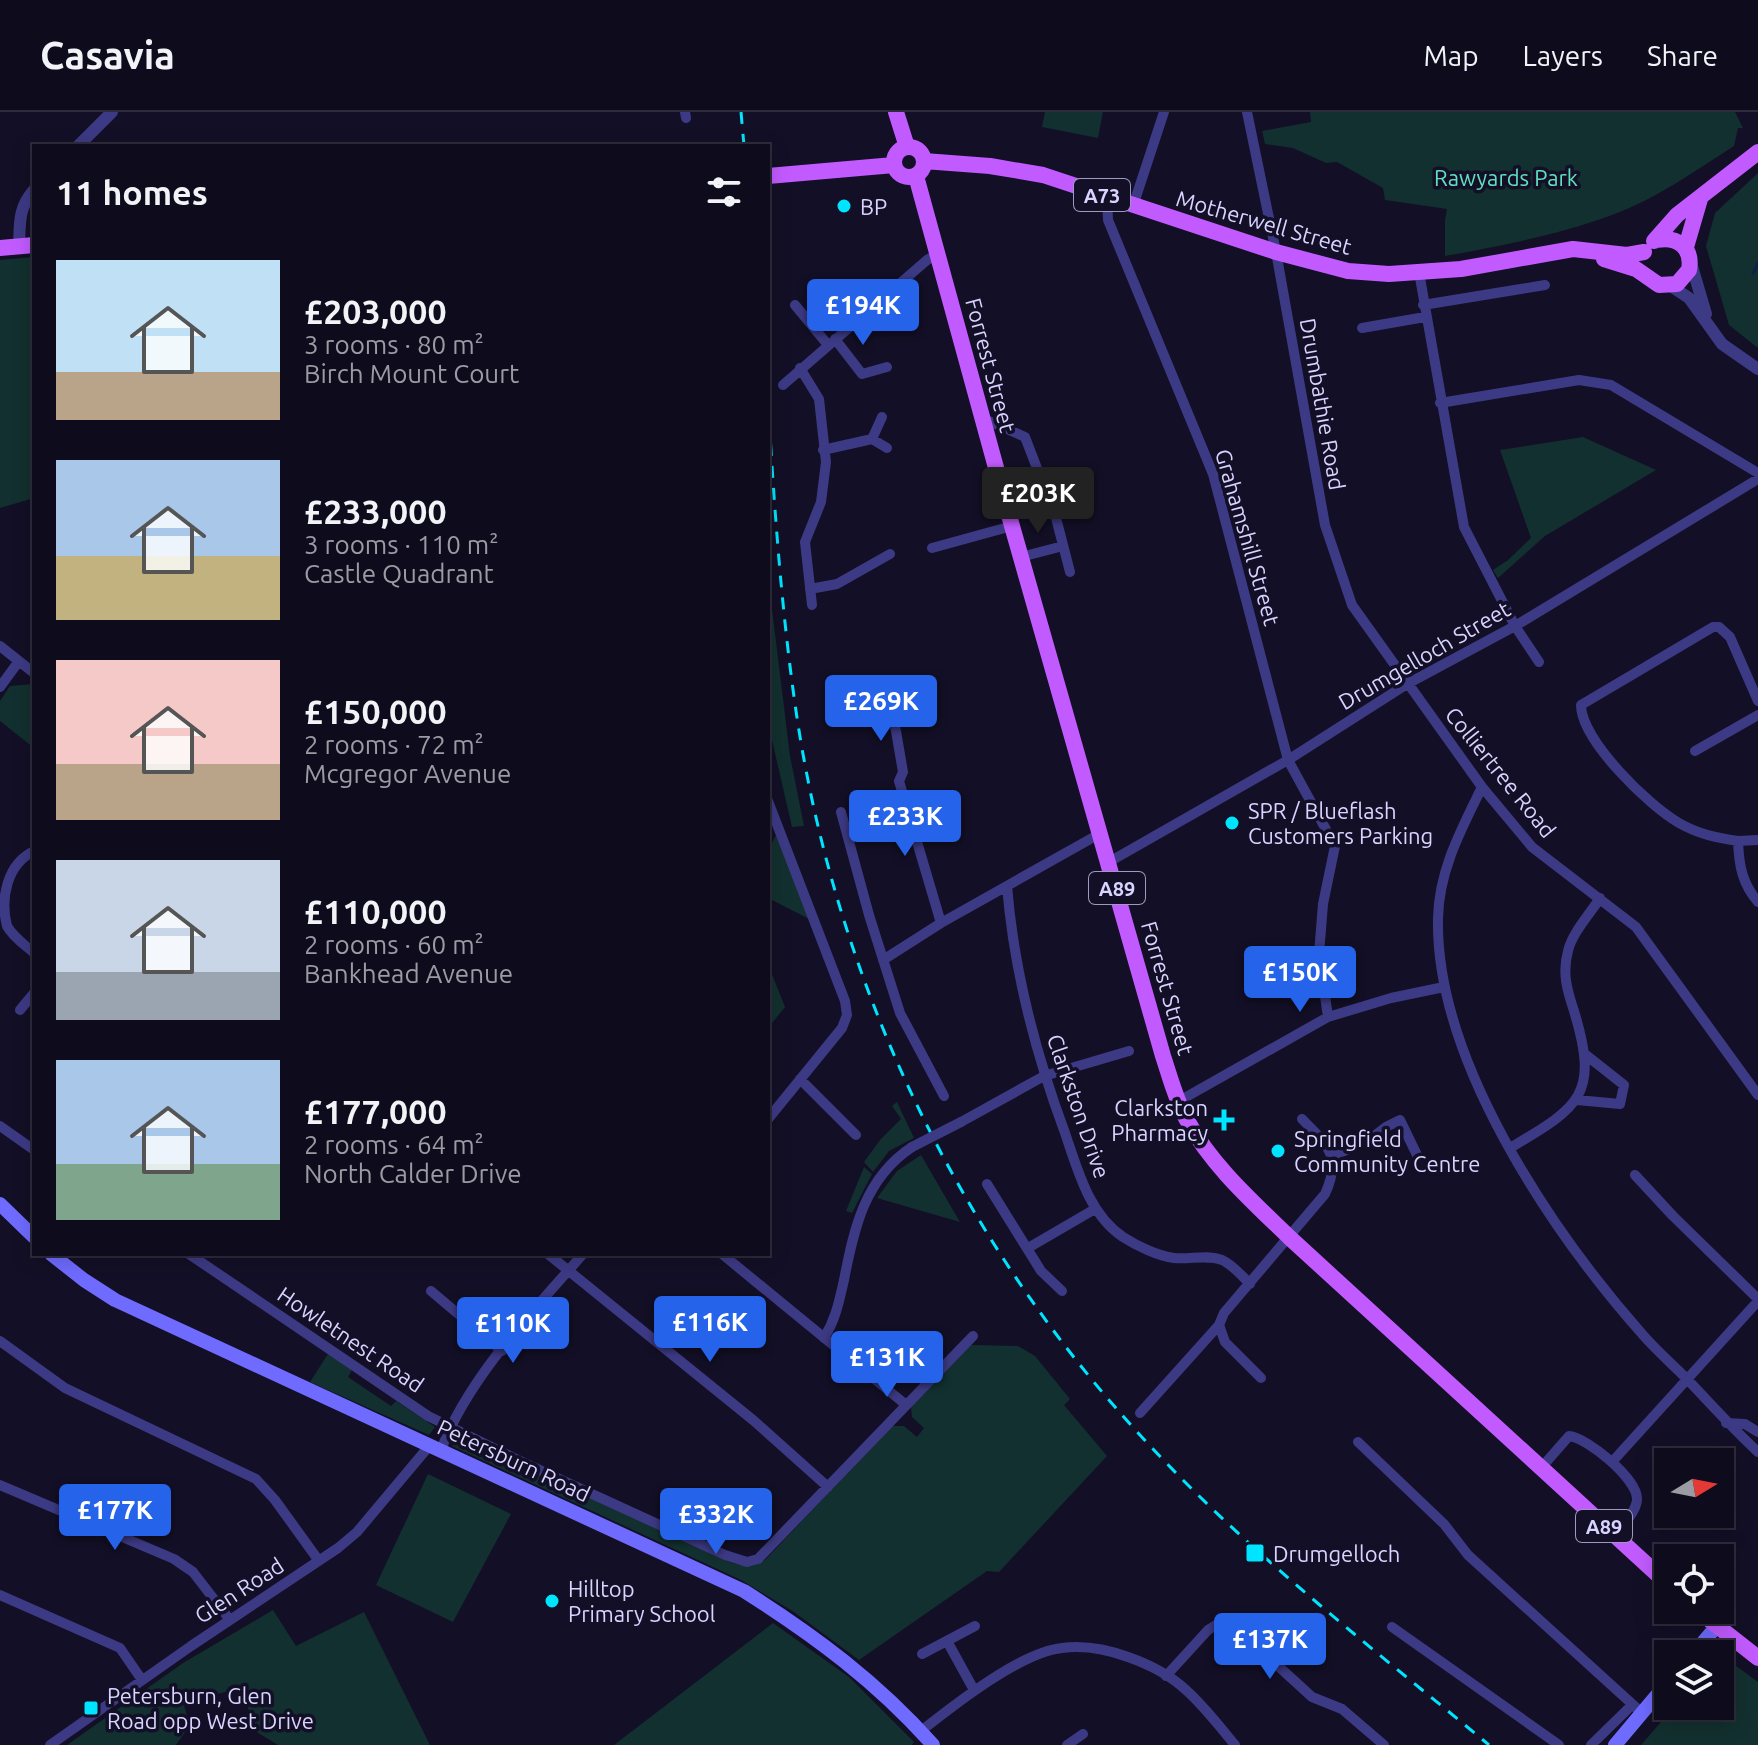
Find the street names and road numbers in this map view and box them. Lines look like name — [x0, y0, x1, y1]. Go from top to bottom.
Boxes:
road number: A73 — [1074, 179, 1130, 211]
street label: Motherwell Street — [1173, 185, 1355, 259]
street label: Forrest Street — [961, 295, 1021, 435]
street label: Drumbathie Road — [1296, 316, 1350, 492]
street label: Grahamshill Street — [1211, 446, 1285, 629]
street label: Drumgelloch Street — [1334, 596, 1514, 714]
street label: Colliertree Road — [1441, 702, 1561, 842]
road number: A89 — [1089, 872, 1145, 904]
street label: Forrest Street — [1137, 918, 1199, 1058]
street label: Clarkston Drive — [1043, 1031, 1115, 1181]
street label: Howletnest Road — [273, 1281, 429, 1397]
street label: Petersburn Road — [434, 1414, 594, 1506]
road number: A89 — [1576, 1510, 1632, 1542]
street label: Glen Road — [190, 1552, 288, 1628]

